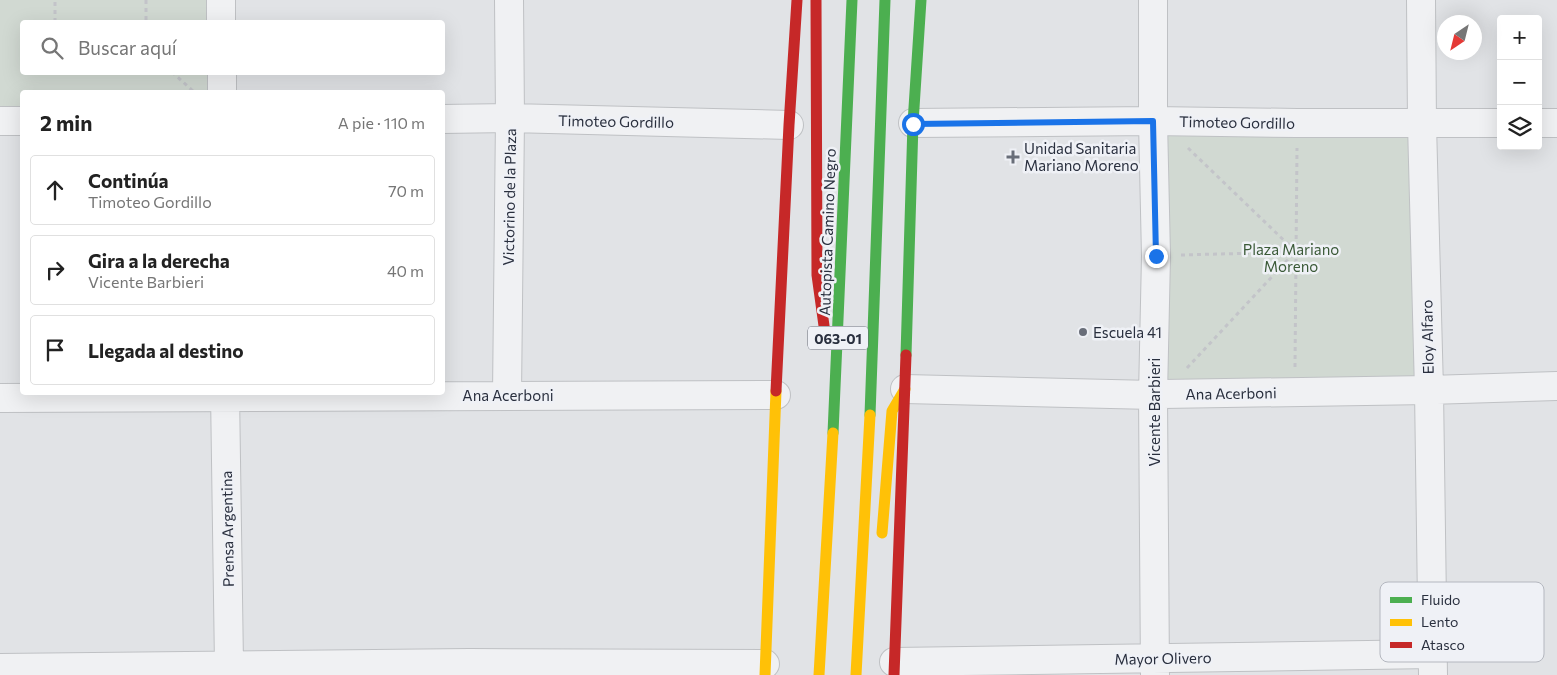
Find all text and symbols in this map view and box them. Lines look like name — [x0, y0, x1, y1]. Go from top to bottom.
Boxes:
north arrow — [1437, 15, 1482, 60]
map controls — [1497, 15, 1542, 150]
button: + — [1497, 15, 1542, 60]
search box — [20, 20, 445, 75]
icon: search — [38, 34, 66, 62]
text: Buscar aquí — [78, 36, 177, 59]
button: − — [1497, 60, 1542, 105]
button: layers — [1497, 105, 1542, 150]
text: 2 min — [40, 110, 92, 135]
street label: Timoteo Gordillo — [558, 111, 674, 131]
street label: Timoteo Gordillo — [1179, 112, 1295, 132]
text: A pie · 110 m — [338, 113, 425, 132]
route start — [902, 113, 925, 136]
street label: Victorino de la Plaza — [499, 128, 519, 266]
place label: Unidad Sanitaria Mariano Moreno — [1024, 139, 1139, 174]
street label: Autopista Camino Negro — [815, 148, 839, 316]
marker: Unidad Sanitaria Mariano Moreno — [1006, 150, 1020, 164]
text: Continúa — [88, 169, 169, 192]
icon: ahead — [41, 176, 69, 204]
text: 70 m — [388, 181, 424, 200]
text: Timoteo Gordillo — [88, 192, 212, 211]
park label: Plaza Mariano Moreno — [1243, 240, 1339, 275]
route end — [1145, 245, 1168, 268]
text: Gira a la derecha — [88, 249, 230, 272]
icon: right — [41, 256, 69, 284]
text: 40 m — [387, 261, 424, 280]
text: Vicente Barbieri — [88, 272, 204, 291]
street label: Eloy Alfaro — [1417, 300, 1437, 374]
place label: Escuela 41 — [1093, 323, 1162, 341]
road number: 063-01 — [808, 326, 868, 349]
marker: Escuela 41 — [1077, 326, 1089, 338]
icon: arrive — [41, 336, 69, 364]
text: Llegada al destino — [88, 339, 244, 362]
street label: Vicente Barbieri — [1145, 358, 1163, 466]
street label: Ana Acerboni — [1185, 383, 1277, 403]
street label: Ana Acerboni — [462, 386, 554, 404]
street label: Prensa Argentina — [217, 471, 237, 587]
legend — [1380, 582, 1544, 662]
text: Fluido — [1421, 591, 1460, 608]
text: Lento — [1421, 613, 1458, 630]
text: Atasco — [1421, 636, 1465, 653]
street label: Mayor Olivero — [1114, 648, 1212, 668]

